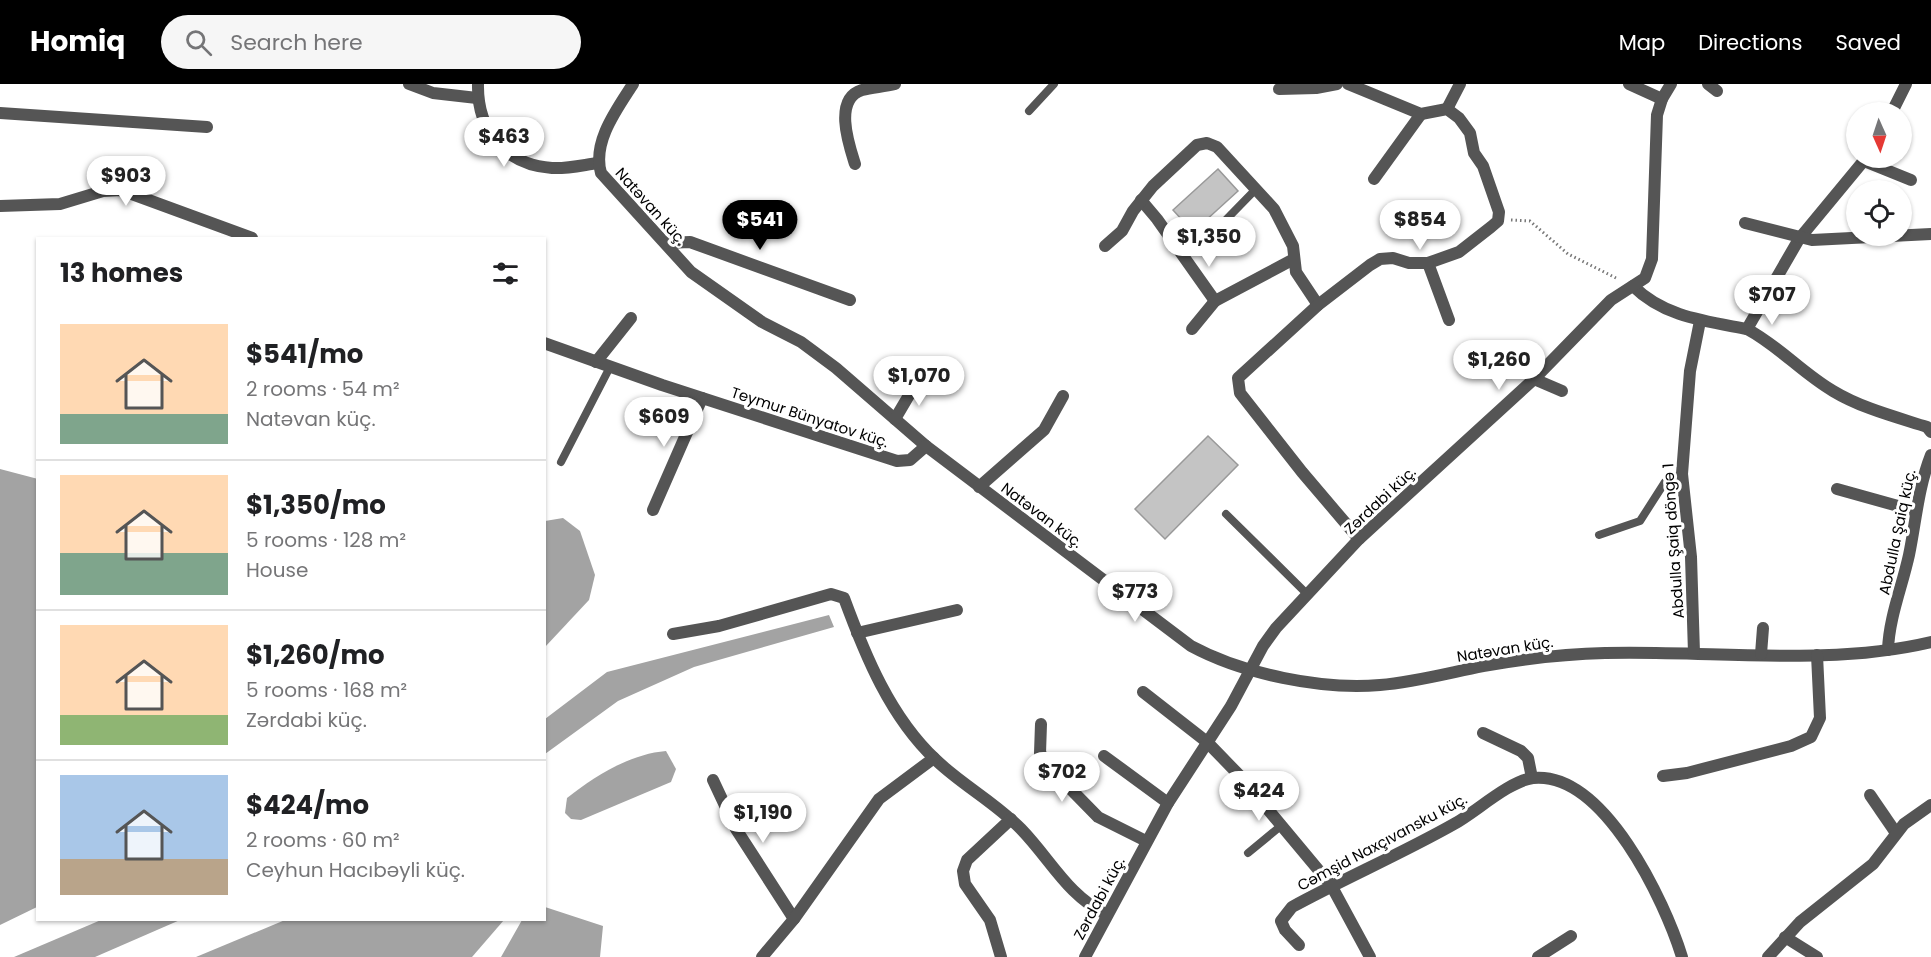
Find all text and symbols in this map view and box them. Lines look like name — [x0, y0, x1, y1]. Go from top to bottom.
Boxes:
search box — [161, 15, 581, 69]
text: Homiq — [30, 22, 125, 61]
icon: search — [182, 26, 215, 59]
text: Search here — [230, 27, 363, 58]
text: Map — [1619, 28, 1665, 57]
text: Directions — [1698, 28, 1802, 57]
text: Saved — [1835, 28, 1901, 57]
north arrow — [1846, 102, 1912, 168]
map controls — [1846, 102, 1912, 246]
pin: $463 — [468, 117, 540, 168]
text: $463 — [478, 122, 530, 150]
pin: $903 — [90, 156, 162, 207]
text: $903 — [101, 161, 151, 189]
street label: Natəvan küç. — [611, 163, 691, 249]
button: locate — [1846, 180, 1912, 246]
pin: $541 — [724, 200, 796, 251]
pin: $854 — [1384, 200, 1456, 251]
text: $541 — [736, 205, 784, 233]
text: $854 — [1394, 205, 1446, 233]
pin: $1,350 — [1160, 217, 1258, 268]
text: $1,350 — [1177, 222, 1241, 250]
text: 13 homes — [60, 255, 183, 291]
icon: filters — [489, 257, 522, 290]
pin: $707 — [1736, 275, 1808, 326]
text: $707 — [1748, 280, 1796, 308]
text: $541/mo — [246, 336, 363, 372]
pin: $1,260 — [1450, 340, 1548, 391]
text: $1,260 — [1467, 345, 1531, 373]
icon: home — [108, 348, 180, 420]
pin: $1,070 — [870, 356, 968, 407]
text: $1,070 — [887, 361, 951, 389]
text: 2 rooms · 54 m² — [246, 375, 400, 403]
street label: Teymur Bünyatov küç. — [729, 382, 891, 452]
pin: $609 — [628, 397, 700, 448]
text: $609 — [638, 402, 690, 430]
text: Natəvan küç. — [246, 405, 376, 433]
street label: Zərdabi küç. — [1340, 461, 1420, 539]
street label: Abdulla Şaiq döngə 1 — [1657, 463, 1689, 619]
street label: Abdulla Şaiq küç. — [1873, 467, 1921, 597]
street label: Natəvan küç. — [997, 477, 1087, 553]
text: $1,350/mo — [246, 487, 386, 523]
icon: home — [108, 499, 180, 571]
text: 5 rooms · 128 m² — [246, 526, 406, 554]
text: House — [246, 556, 308, 584]
pin: $773 — [1099, 572, 1171, 623]
text: $773 — [1112, 577, 1158, 605]
street label: Natəvan küç. — [1455, 631, 1555, 667]
text: $1,260/mo — [246, 637, 385, 673]
icon: home — [108, 649, 180, 721]
text: 5 rooms · 168 m² — [246, 676, 407, 704]
text: Zərdabi küç. — [246, 706, 367, 734]
pin: $702 — [1026, 752, 1098, 803]
text: $702 — [1038, 757, 1086, 785]
pin: $424 — [1223, 771, 1295, 822]
text: $424 — [1233, 776, 1285, 804]
text: $424/mo — [246, 787, 369, 823]
street label: Cəmşid Naxçıvansku küç. — [1293, 788, 1471, 896]
pin: $1,190 — [714, 793, 812, 844]
text: $1,190 — [733, 798, 793, 826]
icon: home — [108, 799, 180, 871]
text: 2 rooms · 60 m² — [246, 826, 400, 854]
street label: Zərdabi küç. — [1068, 853, 1130, 943]
text: Ceyhun Hacıbəyli küç. — [246, 856, 465, 884]

